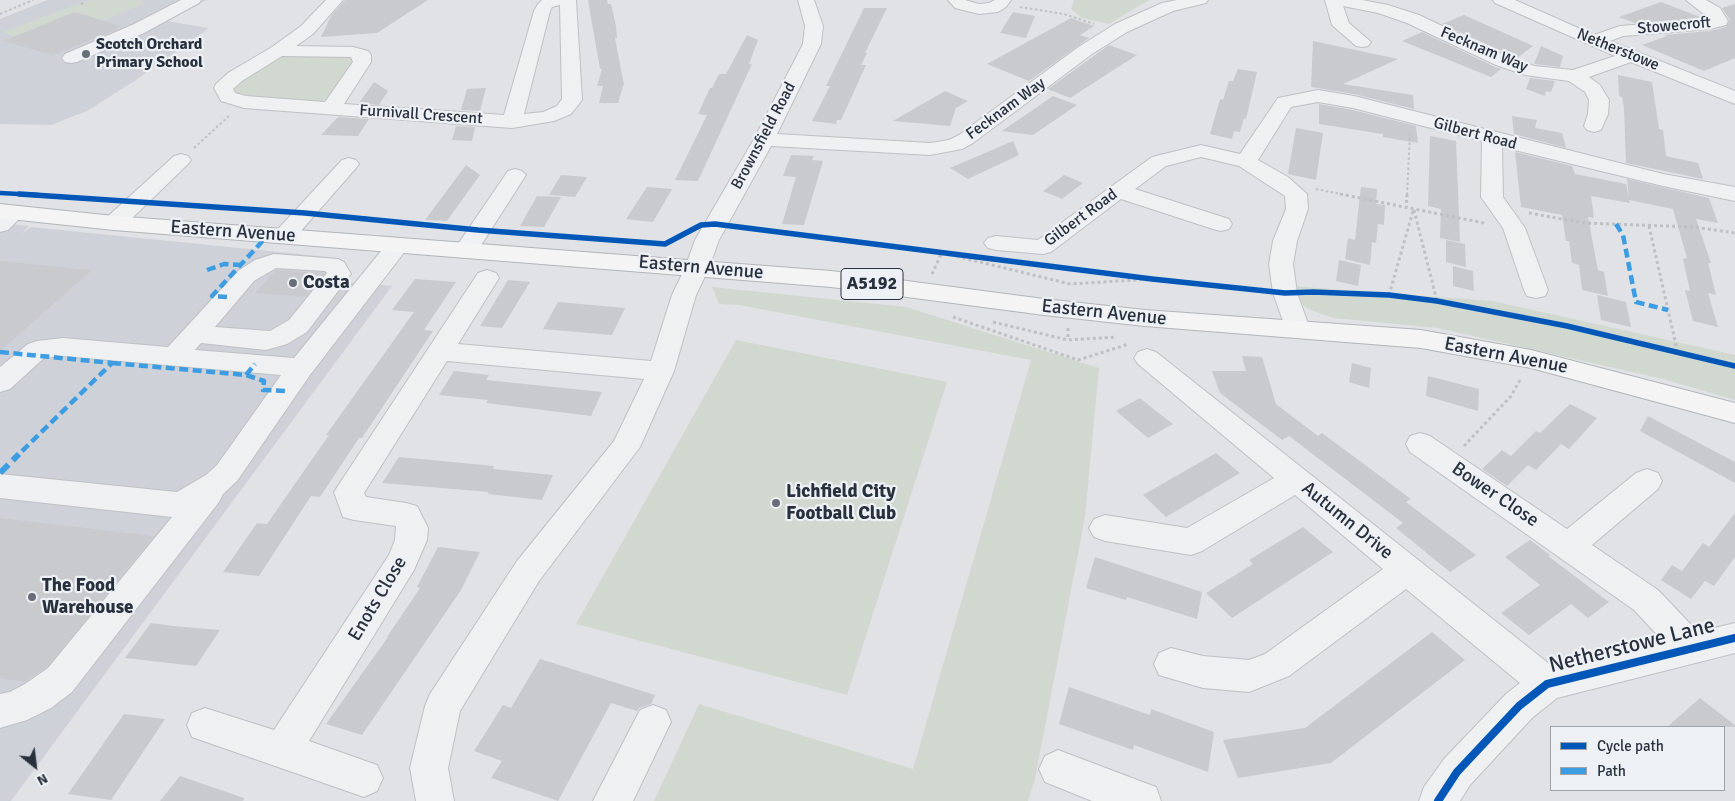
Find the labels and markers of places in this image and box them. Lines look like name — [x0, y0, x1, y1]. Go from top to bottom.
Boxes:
place label: Scotch Orchard Primary School — [96, 35, 203, 73]
marker: Scotch Orchard Primary School — [80, 48, 92, 60]
place label: Costa — [303, 272, 350, 294]
marker: Costa — [287, 277, 299, 289]
place label: Lichfield City Football Club — [786, 481, 896, 525]
marker: Lichfield City Football Club — [770, 497, 782, 509]
place label: The Food Warehouse — [42, 575, 134, 619]
marker: The Food Warehouse — [26, 591, 38, 603]

